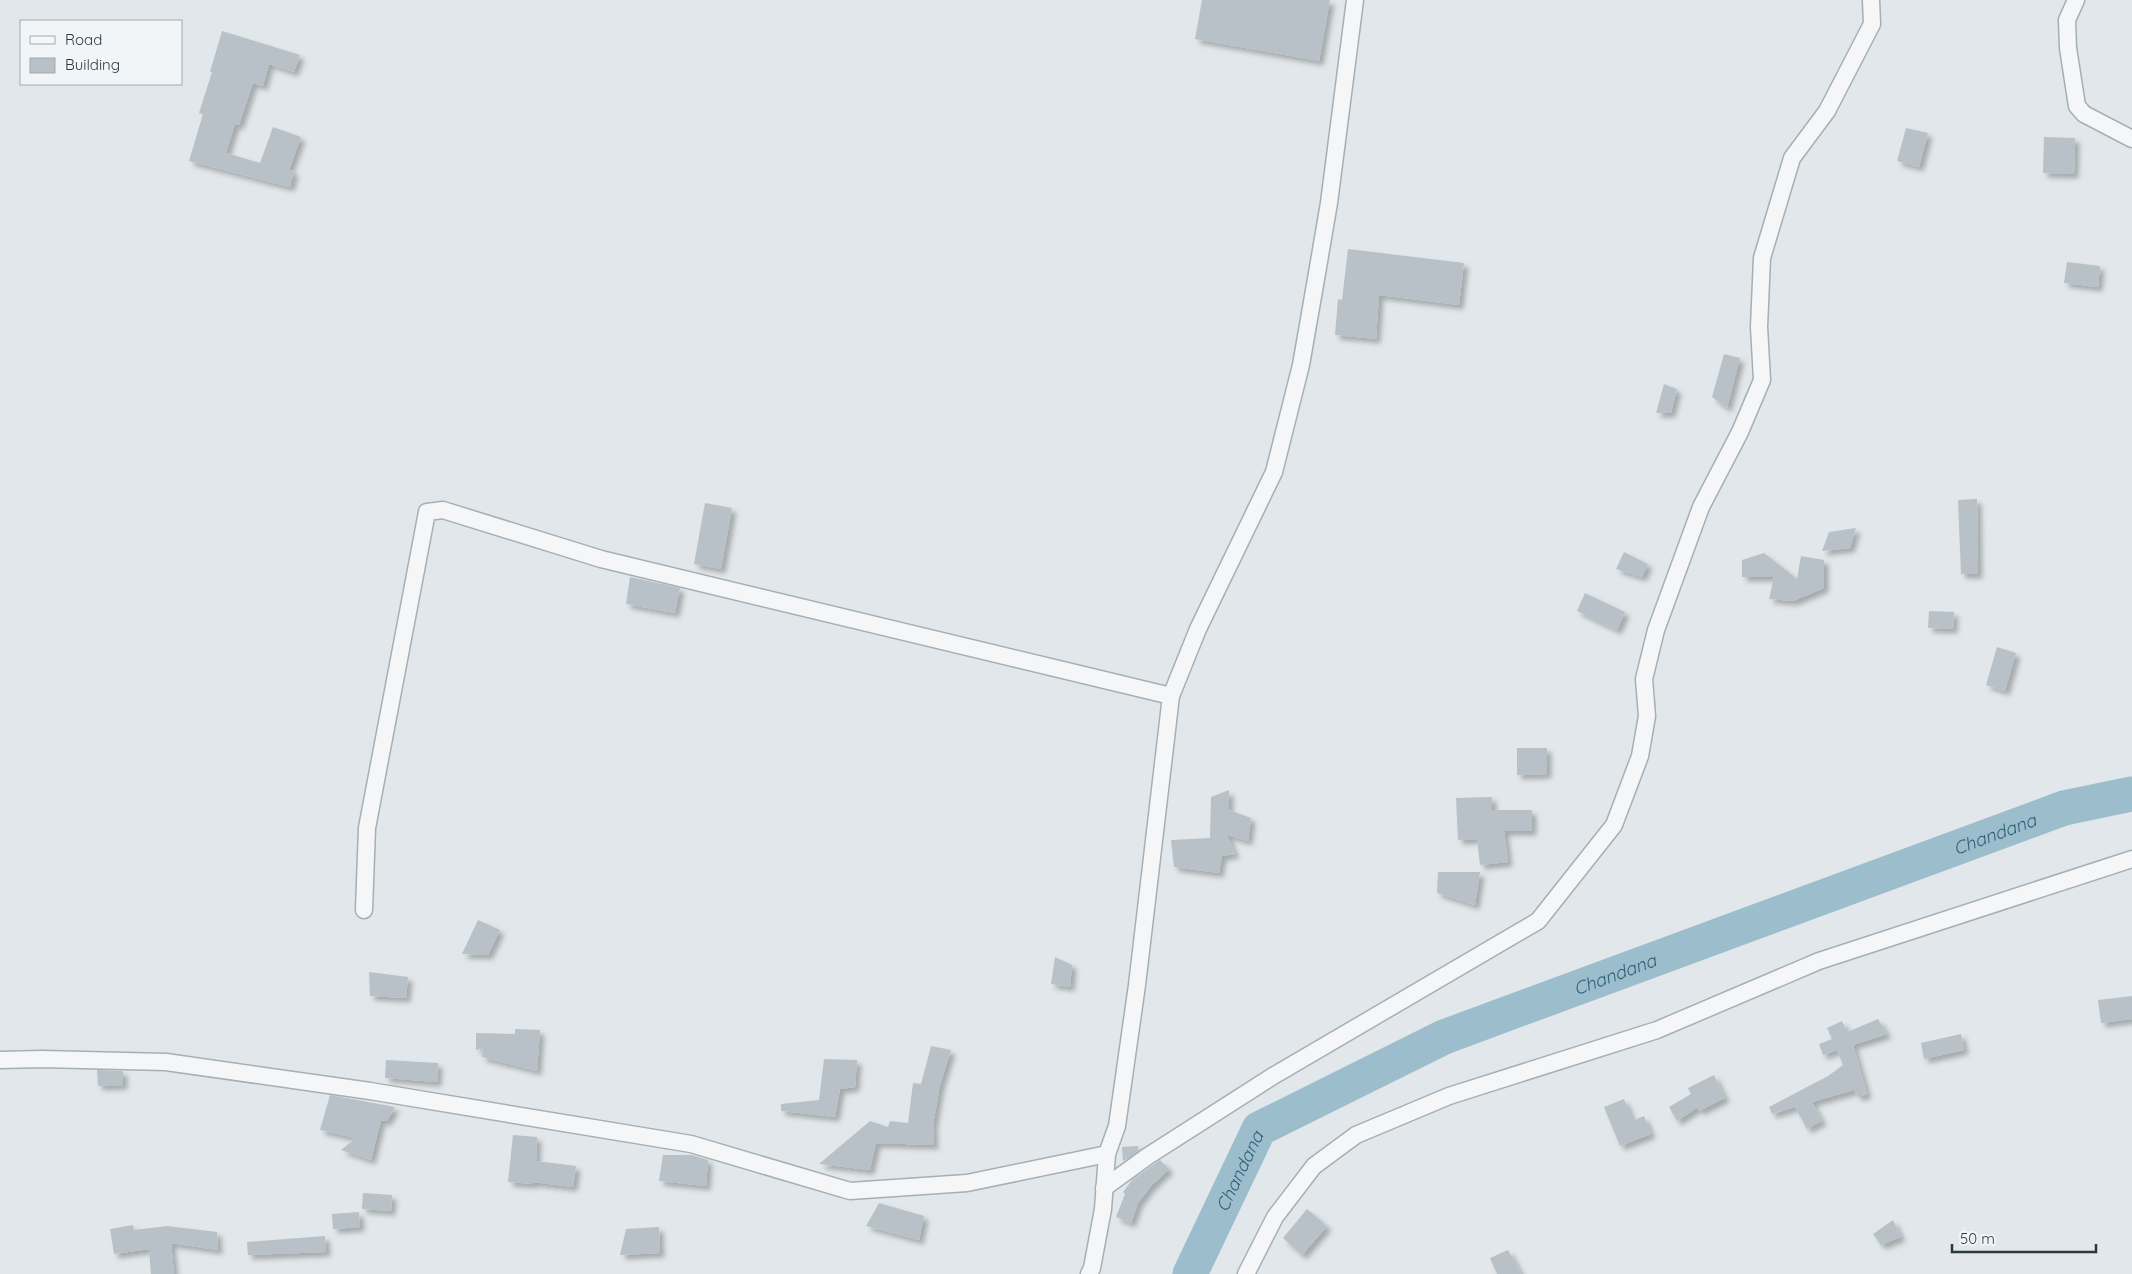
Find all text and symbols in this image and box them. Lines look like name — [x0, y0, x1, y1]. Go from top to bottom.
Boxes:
legend — [20, 20, 182, 85]
text: Road — [65, 30, 102, 49]
text: Building — [65, 55, 120, 74]
water label: Chandana — [1950, 808, 2040, 859]
water label: Chandana — [1570, 948, 1660, 1000]
water label: Chandana — [1210, 1126, 1268, 1215]
scale bar — [1952, 1222, 2096, 1254]
text: 50 m — [1960, 1229, 1995, 1248]

